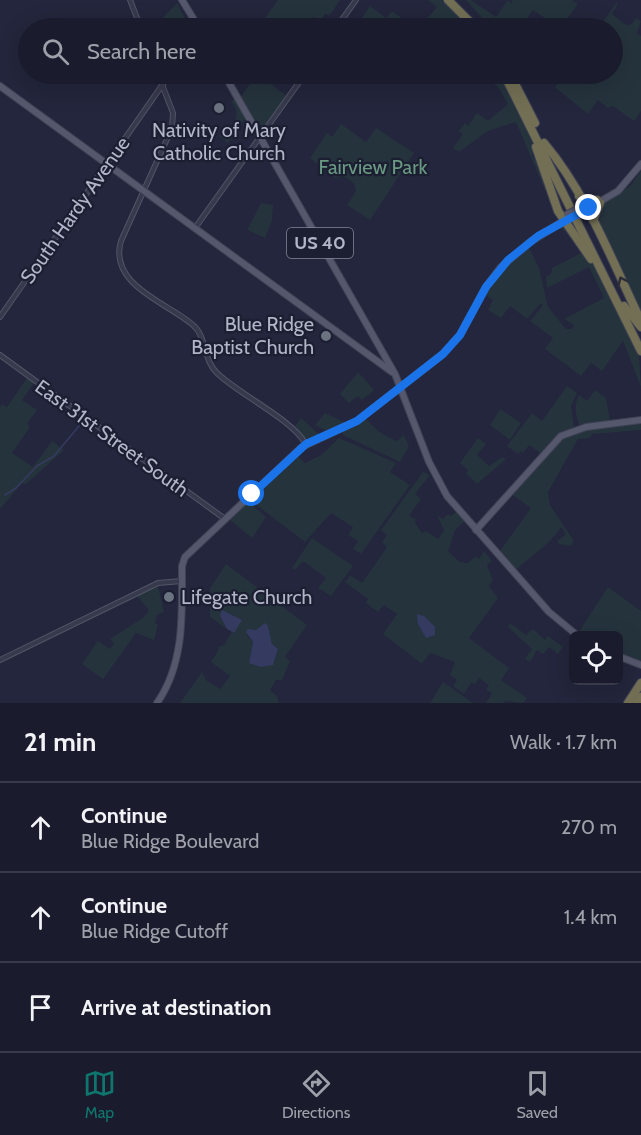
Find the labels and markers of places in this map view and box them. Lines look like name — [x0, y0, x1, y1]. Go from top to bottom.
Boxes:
marker: Nativity of Mary Catholic Church — [212, 101, 226, 115]
place label: Nativity of Mary Catholic Church — [152, 118, 286, 165]
place label: Blue Ridge Baptist Church — [191, 312, 314, 359]
marker: Blue Ridge Baptist Church — [319, 329, 333, 343]
place label: Lifegate Church — [181, 585, 312, 609]
marker: Lifegate Church — [162, 590, 176, 604]

